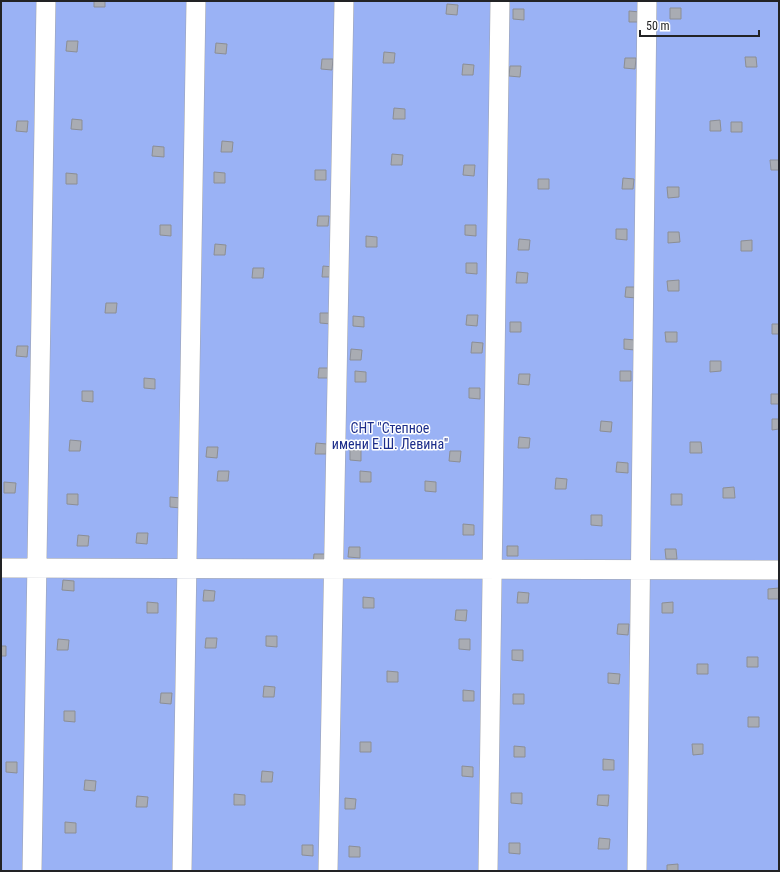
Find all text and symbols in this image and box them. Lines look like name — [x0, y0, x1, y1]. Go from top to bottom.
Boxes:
scale bar — [640, 12, 759, 38]
text: 50 m — [646, 19, 670, 33]
park label: СНТ "Степное имени Е.Ш. Левина" — [332, 420, 448, 452]

